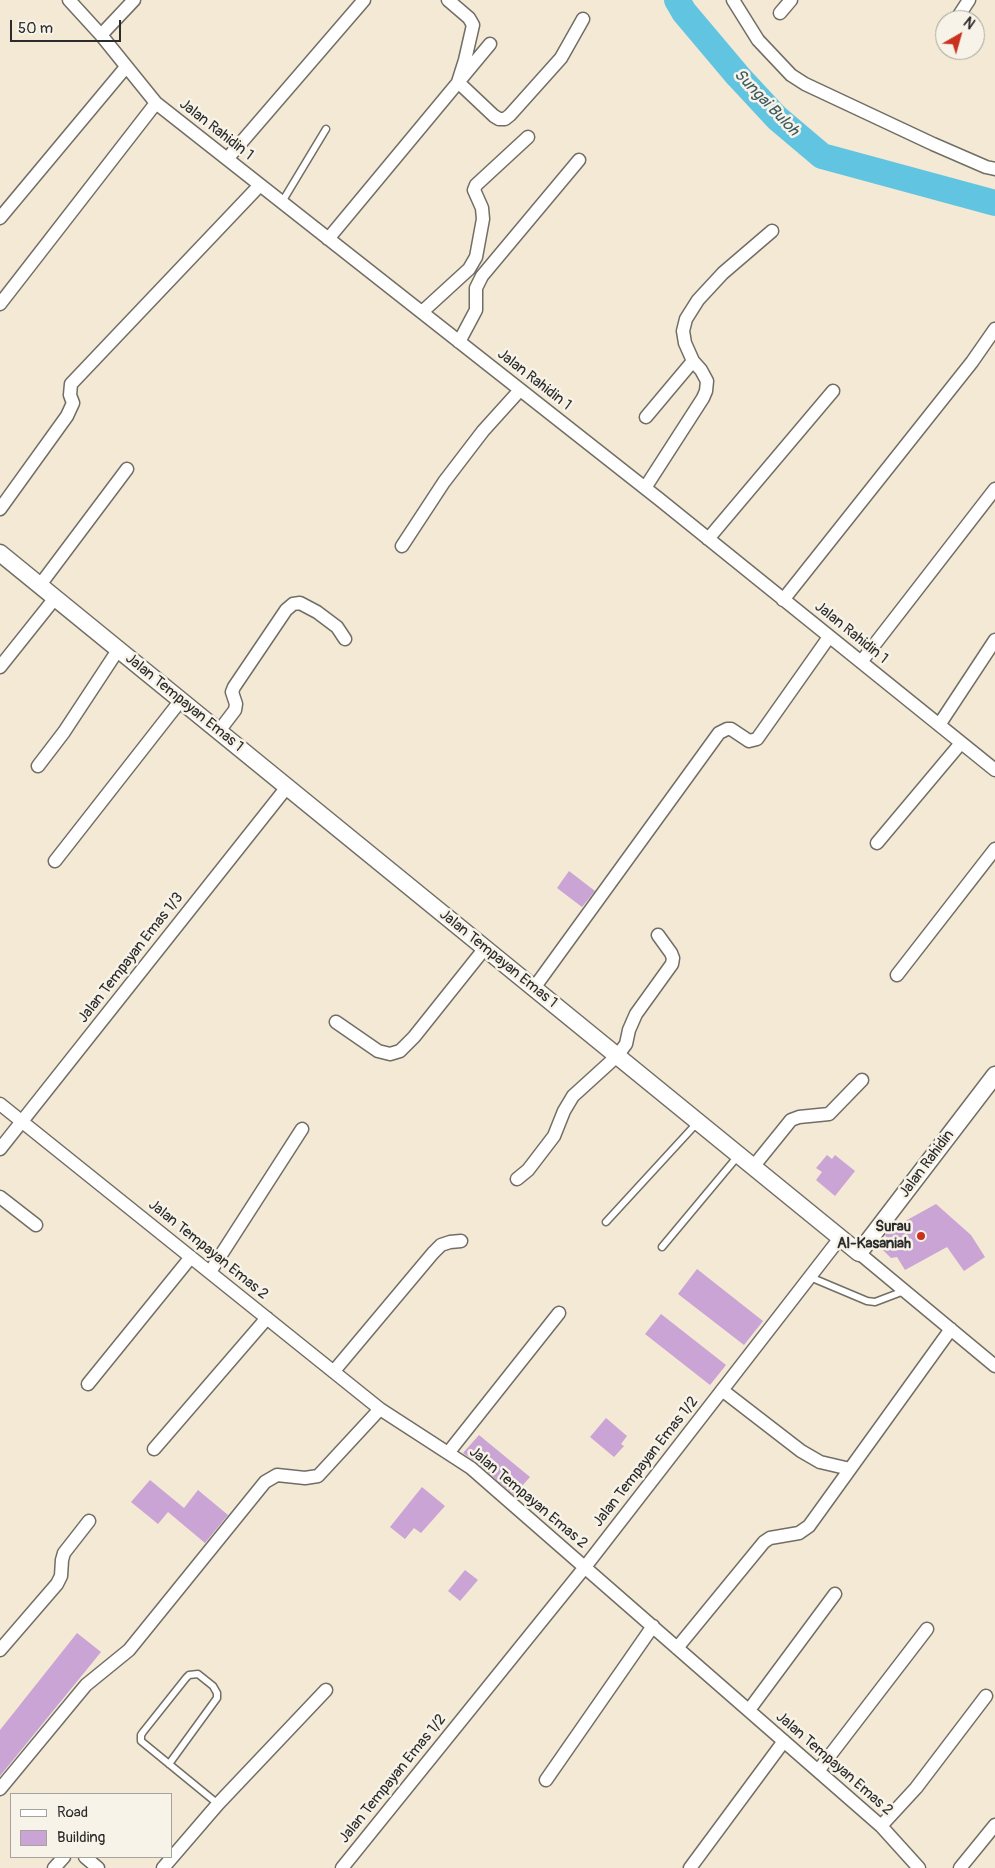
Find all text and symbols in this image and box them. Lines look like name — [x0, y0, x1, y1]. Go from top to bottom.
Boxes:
scale bar — [12, 10, 124, 42]
north arrow — [935, 10, 985, 60]
text: N — [960, 14, 978, 33]
text: 50 m — [18, 19, 53, 38]
water label: Sungai Buloh — [729, 66, 803, 140]
street label: Jalan Rahidin 1 — [175, 96, 257, 164]
street label: Jalan Rahidin 1 — [493, 346, 575, 414]
street label: Jalan Rahidin 1 — [811, 598, 891, 668]
street label: Jalan Tempayan Emas 1 — [121, 650, 247, 756]
street label: Jalan Tempayan Emas 1/3 — [75, 889, 187, 1027]
street label: Jalan Tempayan Emas 1 — [435, 906, 561, 1012]
street label: Jalan Rahidin — [896, 1127, 958, 1201]
street label: Jalan Tempayan Emas 2 — [144, 1196, 272, 1304]
place label: Surau Al-Kasaniah — [837, 1218, 911, 1253]
marker: Surau Al-Kasaniah — [915, 1230, 927, 1242]
street label: Jalan Tempayan Emas 1/2 — [590, 1393, 702, 1531]
street label: Jalan Tempayan Emas 2 — [465, 1443, 591, 1553]
street label: Jalan Tempayan Emas 2 — [772, 1708, 896, 1820]
street label: Jalan Tempayan Emas 1/2 — [336, 1711, 450, 1847]
legend — [10, 1793, 172, 1858]
text: Road — [57, 1803, 88, 1822]
text: Building — [57, 1828, 105, 1847]

